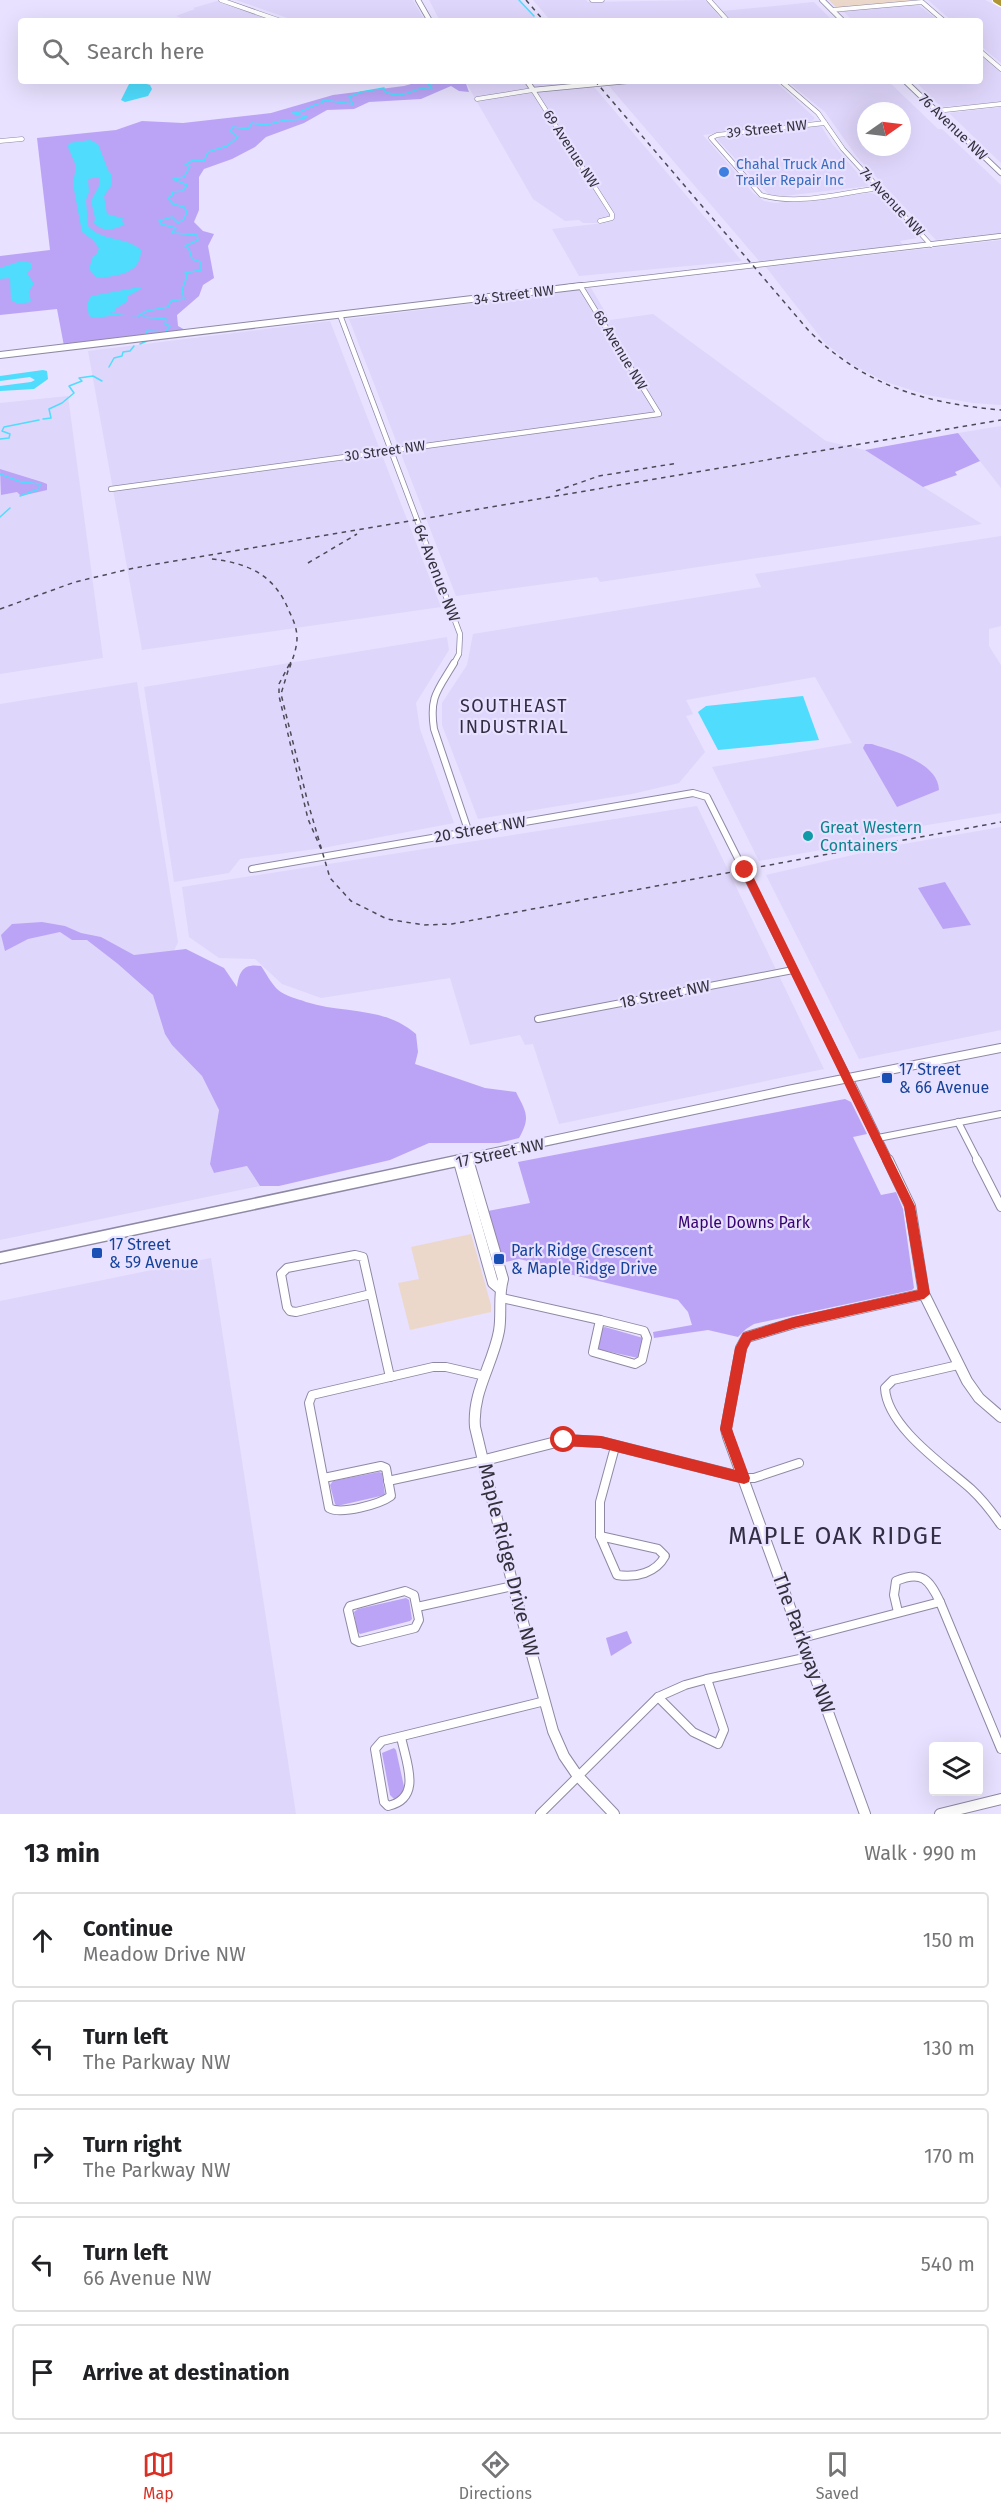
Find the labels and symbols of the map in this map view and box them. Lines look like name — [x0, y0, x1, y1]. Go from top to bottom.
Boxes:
street label: 76 Avenue NW — [915, 90, 991, 164]
north arrow — [857, 102, 911, 156]
street label: 69 Avenue NW — [539, 107, 603, 192]
street label: 39 Street NW — [726, 116, 808, 142]
place label: Chahal Truck And Trailer Repair Inc — [736, 156, 846, 189]
street label: 74 Avenue NW — [856, 164, 929, 240]
marker: Chahal Truck And Trailer Repair Inc — [717, 165, 731, 179]
street label: 34 Street NW — [473, 282, 556, 308]
street label: 68 Avenue NW — [589, 307, 651, 393]
street label: 30 Street NW — [344, 437, 427, 465]
street label: 64 Avenue NW — [410, 522, 464, 624]
district label: SOUTHEAST INDUSTRIAL — [459, 695, 569, 738]
street label: 20 Street NW — [433, 812, 527, 846]
place label: Great Western Containers — [820, 818, 922, 855]
marker: Great Western Containers — [801, 829, 815, 843]
route end — [731, 856, 757, 882]
street label: 18 Street NW — [618, 976, 712, 1012]
place label: 17 Street & 66 Avenue — [899, 1060, 989, 1097]
marker: 17 Street & 66 Avenue — [880, 1071, 894, 1085]
street label: 17 Street NW — [454, 1134, 546, 1172]
park label: Maple Downs Park — [678, 1213, 811, 1232]
place label: 17 Street & 59 Avenue — [109, 1235, 198, 1272]
place label: Park Ridge Crescent & Maple Ridge Drive — [511, 1241, 657, 1278]
marker: 17 Street & 59 Avenue — [90, 1246, 104, 1260]
marker: Park Ridge Crescent & Maple Ridge Drive — [492, 1252, 506, 1266]
route start — [550, 1426, 576, 1452]
street label: Maple Ridge Drive NW — [473, 1461, 545, 1660]
district label: MAPLE OAK RIDGE — [728, 1522, 944, 1550]
street label: The Parkway NW — [767, 1570, 841, 1717]

